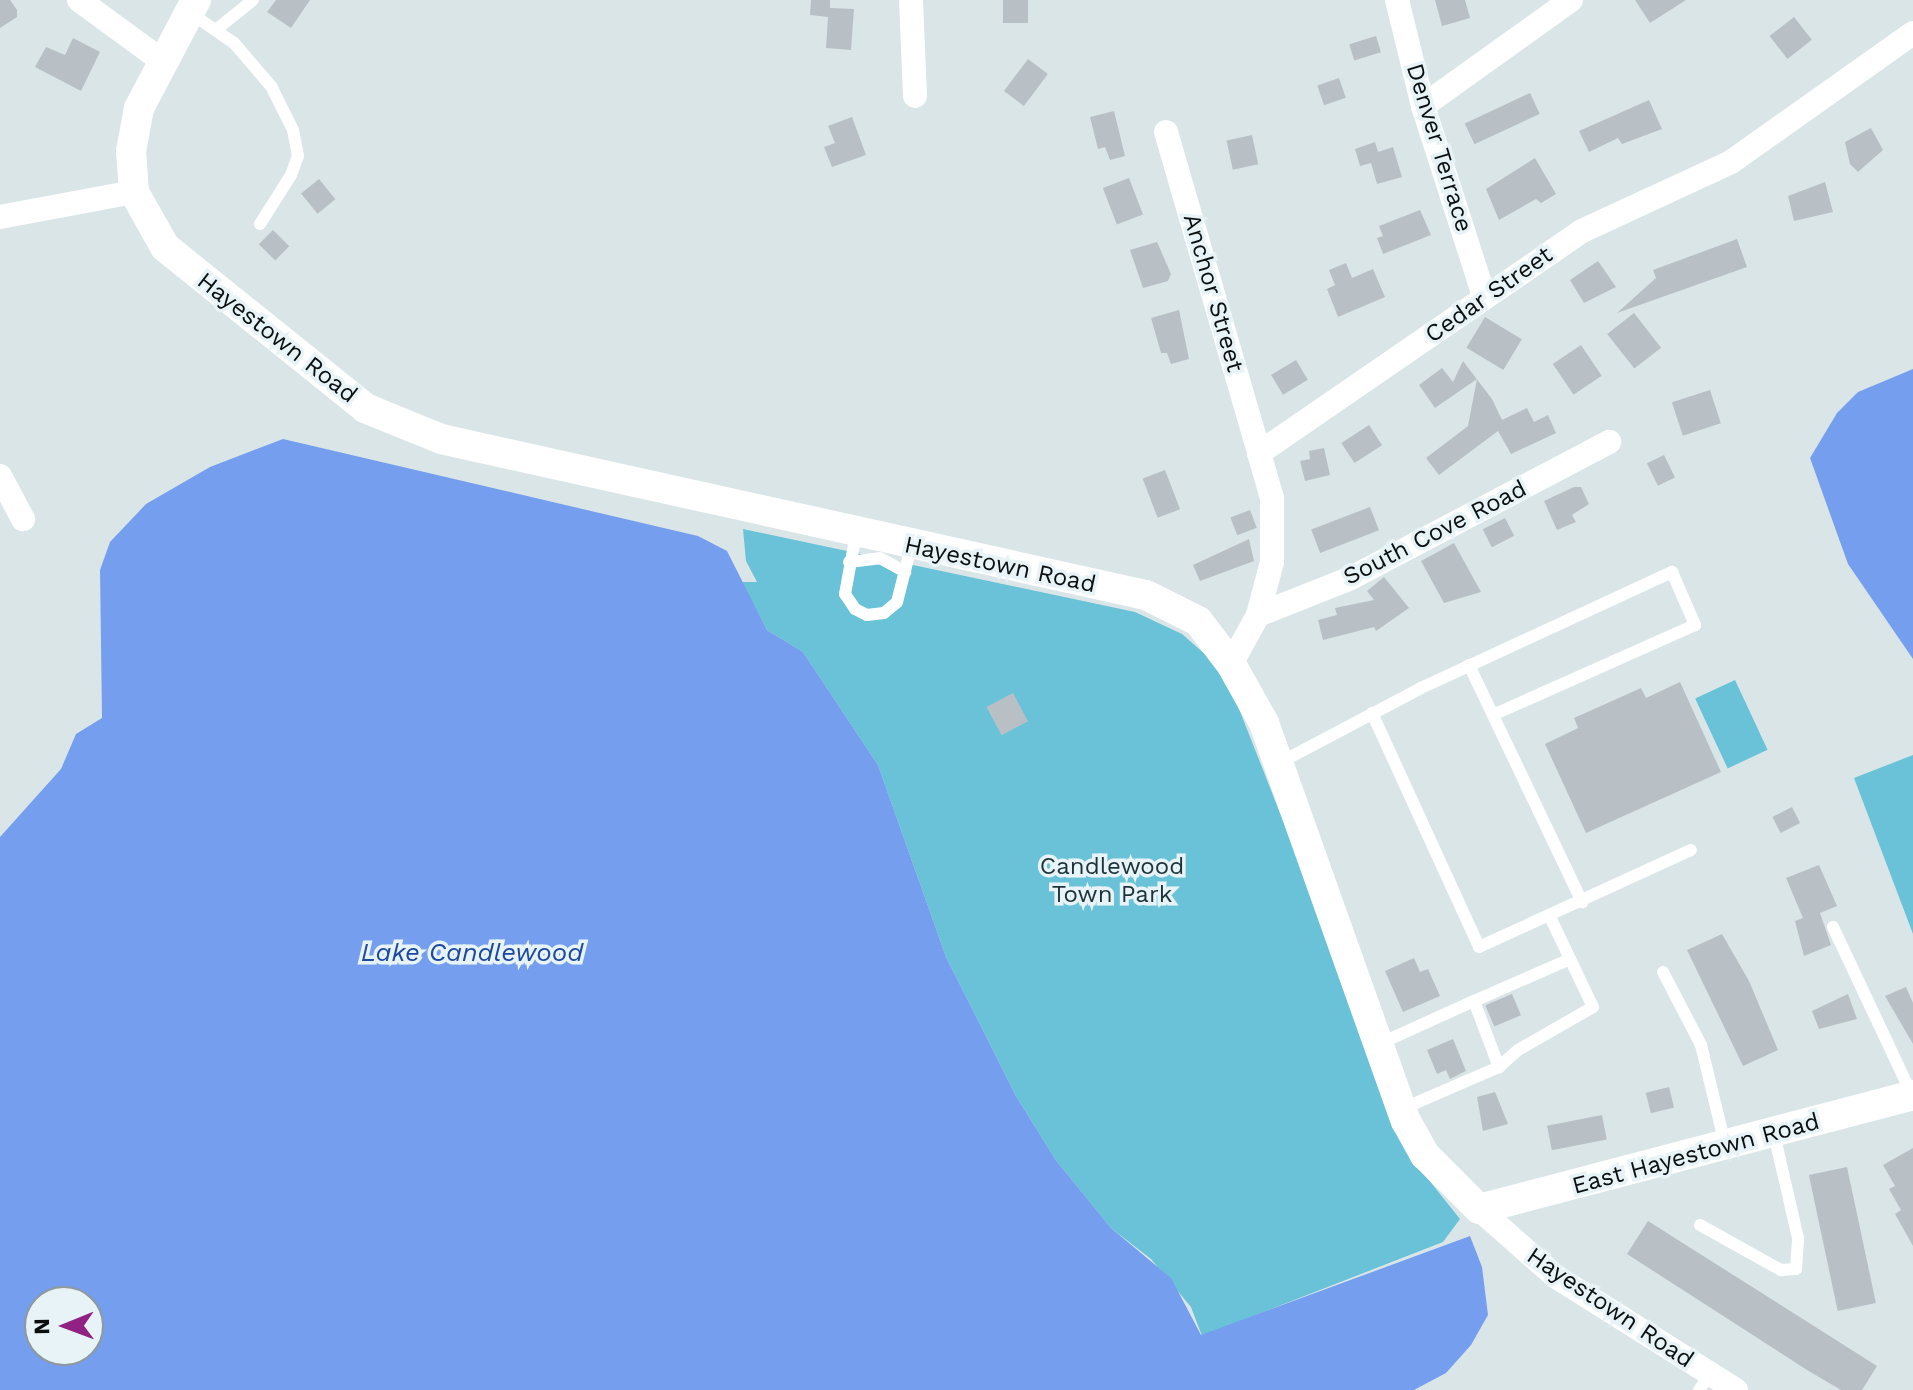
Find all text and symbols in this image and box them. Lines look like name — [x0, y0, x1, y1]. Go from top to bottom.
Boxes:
street label: Denver Terrace — [1400, 60, 1478, 236]
street label: Anchor Street — [1177, 210, 1249, 376]
street label: Cedar Street — [1420, 240, 1558, 350]
street label: Hayestown Road — [191, 267, 363, 409]
street label: South Cove Road — [1339, 474, 1531, 592]
street label: Hayestown Road — [902, 531, 1098, 599]
park label: Candlewood Town Park — [1040, 853, 1184, 909]
water label: Lake Candlewood — [361, 937, 583, 969]
street label: East Hayestown Road — [1569, 1107, 1823, 1201]
street label: Hayestown Road — [1521, 1242, 1699, 1374]
north arrow — [24, 1286, 104, 1366]
text: N — [29, 1318, 54, 1335]

